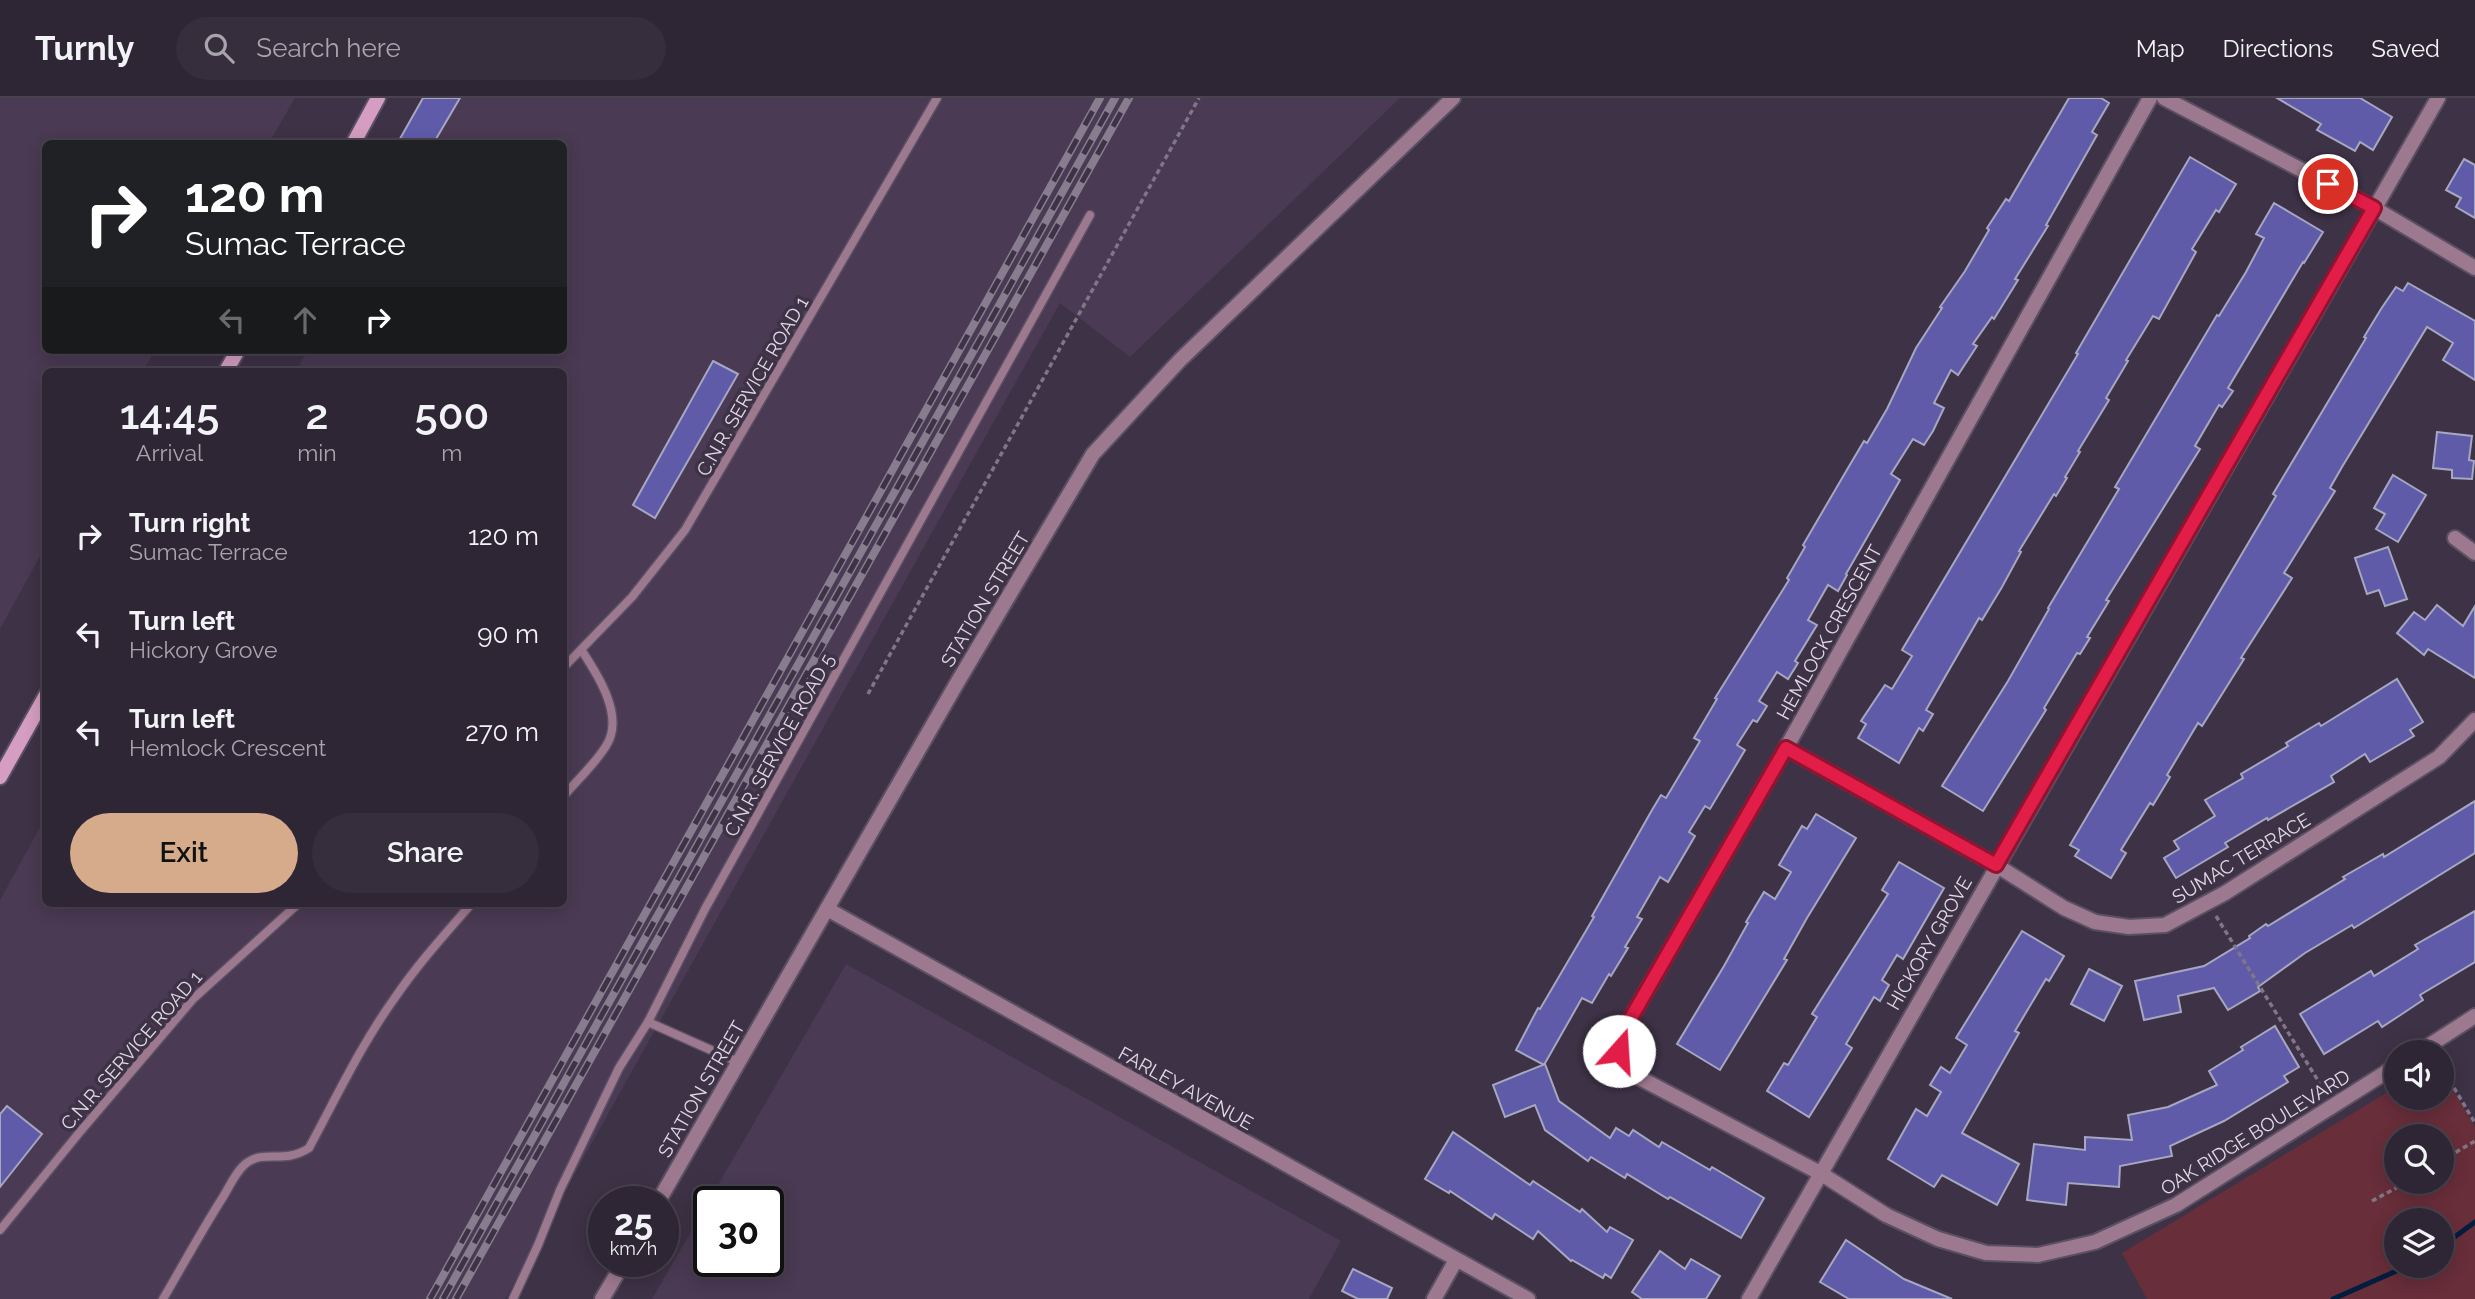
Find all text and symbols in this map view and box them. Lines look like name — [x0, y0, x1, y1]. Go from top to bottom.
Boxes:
search box — [176, 17, 666, 80]
text: Turnly — [35, 29, 134, 68]
icon: search — [200, 29, 238, 67]
text: Search here — [256, 33, 401, 63]
text: Map — [2136, 34, 2185, 63]
text: Directions — [2223, 34, 2333, 63]
text: Saved — [2371, 34, 2440, 63]
pin — [2298, 154, 2358, 214]
icon: arrive — [2309, 165, 2347, 203]
text: 120 m — [185, 166, 324, 223]
icon: right — [70, 168, 161, 259]
text: Sumac Terrace — [185, 225, 406, 262]
street label: C.N.R. SERVICE ROAD 1 — [692, 292, 812, 480]
icon: left — [213, 301, 251, 339]
icon: ahead — [286, 301, 324, 339]
icon: right — [359, 301, 397, 339]
text: 14:45 — [120, 390, 219, 439]
text: 2 — [305, 390, 328, 439]
text: 500 — [414, 390, 489, 439]
text: Arrival — [136, 439, 203, 466]
text: min — [297, 439, 337, 466]
text: m — [441, 439, 462, 466]
text: Turn right — [129, 508, 250, 538]
icon: right — [70, 517, 108, 555]
text: 120 m — [468, 521, 539, 551]
street label: STATION STREET — [936, 527, 1034, 671]
text: Sumac Terrace — [129, 538, 288, 565]
street label: HEMLOCK CRESCENT — [1772, 540, 1886, 723]
text: Turn left — [129, 606, 235, 636]
icon: left — [70, 615, 108, 653]
text: 90 m — [477, 619, 539, 649]
text: Hickory Grove — [129, 636, 277, 663]
street label: C.N.R. SERVICE ROAD 5 — [720, 650, 838, 840]
text: Turn left — [129, 704, 235, 734]
icon: left — [70, 713, 108, 751]
text: 270 m — [465, 717, 539, 747]
text: Hemlock Crescent — [129, 734, 326, 761]
street label: SUMAC TERRACE — [2168, 808, 2314, 908]
button: Exit — [70, 813, 298, 893]
button: Share — [312, 813, 539, 893]
street label: HICKORY GROVE — [1882, 872, 1976, 1014]
street label: C.N.R. SERVICE ROAD 1 — [56, 966, 206, 1134]
position arrow — [1582, 1014, 1656, 1088]
street label: STATION STREET — [653, 1017, 749, 1161]
map controls — [2384, 1040, 2454, 1278]
button: sound — [2384, 1040, 2454, 1110]
street label: FARLEY AVENUE — [1115, 1042, 1257, 1134]
street label: OAK RIDGE BOULEVARD — [2156, 1065, 2354, 1199]
button: search — [2384, 1124, 2454, 1194]
speed limit sign: 30 — [693, 1186, 784, 1277]
text: 25 — [614, 1202, 653, 1243]
button: layers — [2384, 1208, 2454, 1278]
text: km/h — [610, 1238, 657, 1259]

